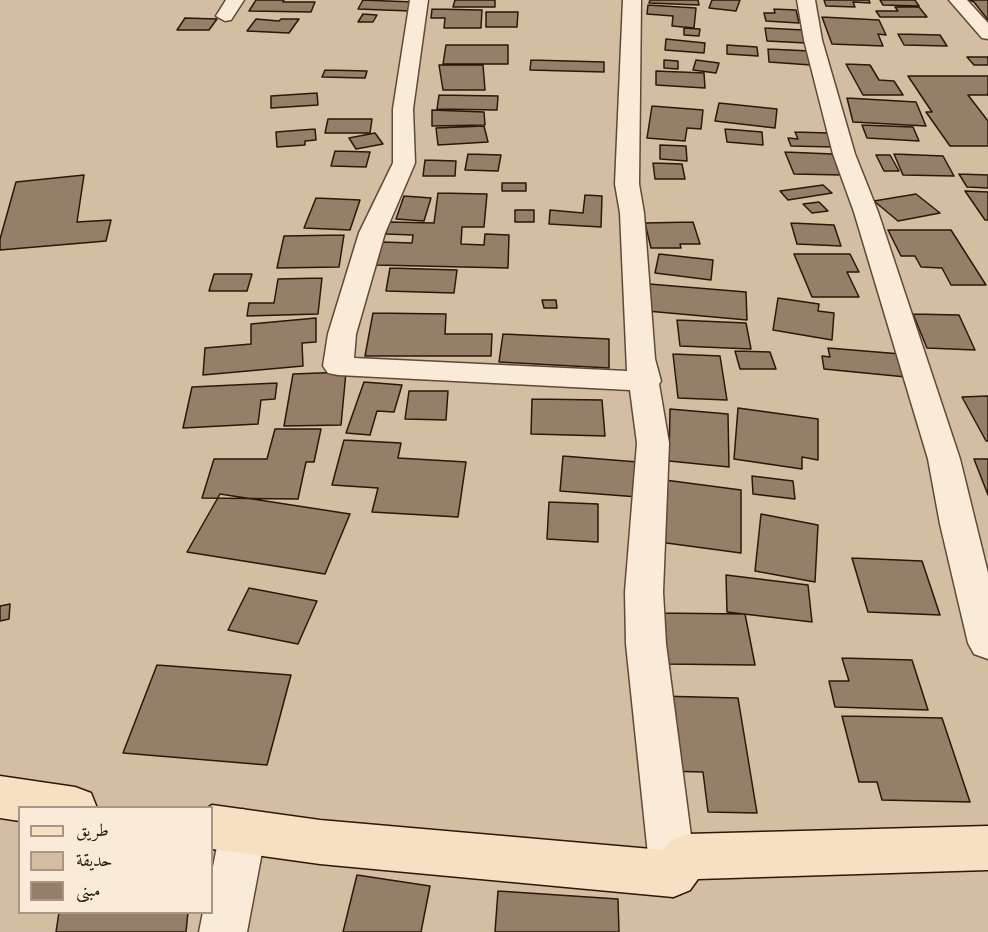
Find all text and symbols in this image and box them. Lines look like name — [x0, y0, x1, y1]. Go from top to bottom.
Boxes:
legend — [18, 806, 213, 914]
text: طريق — [76, 819, 109, 845]
text: حديقة — [76, 849, 112, 875]
text: مبنى — [76, 879, 101, 905]

